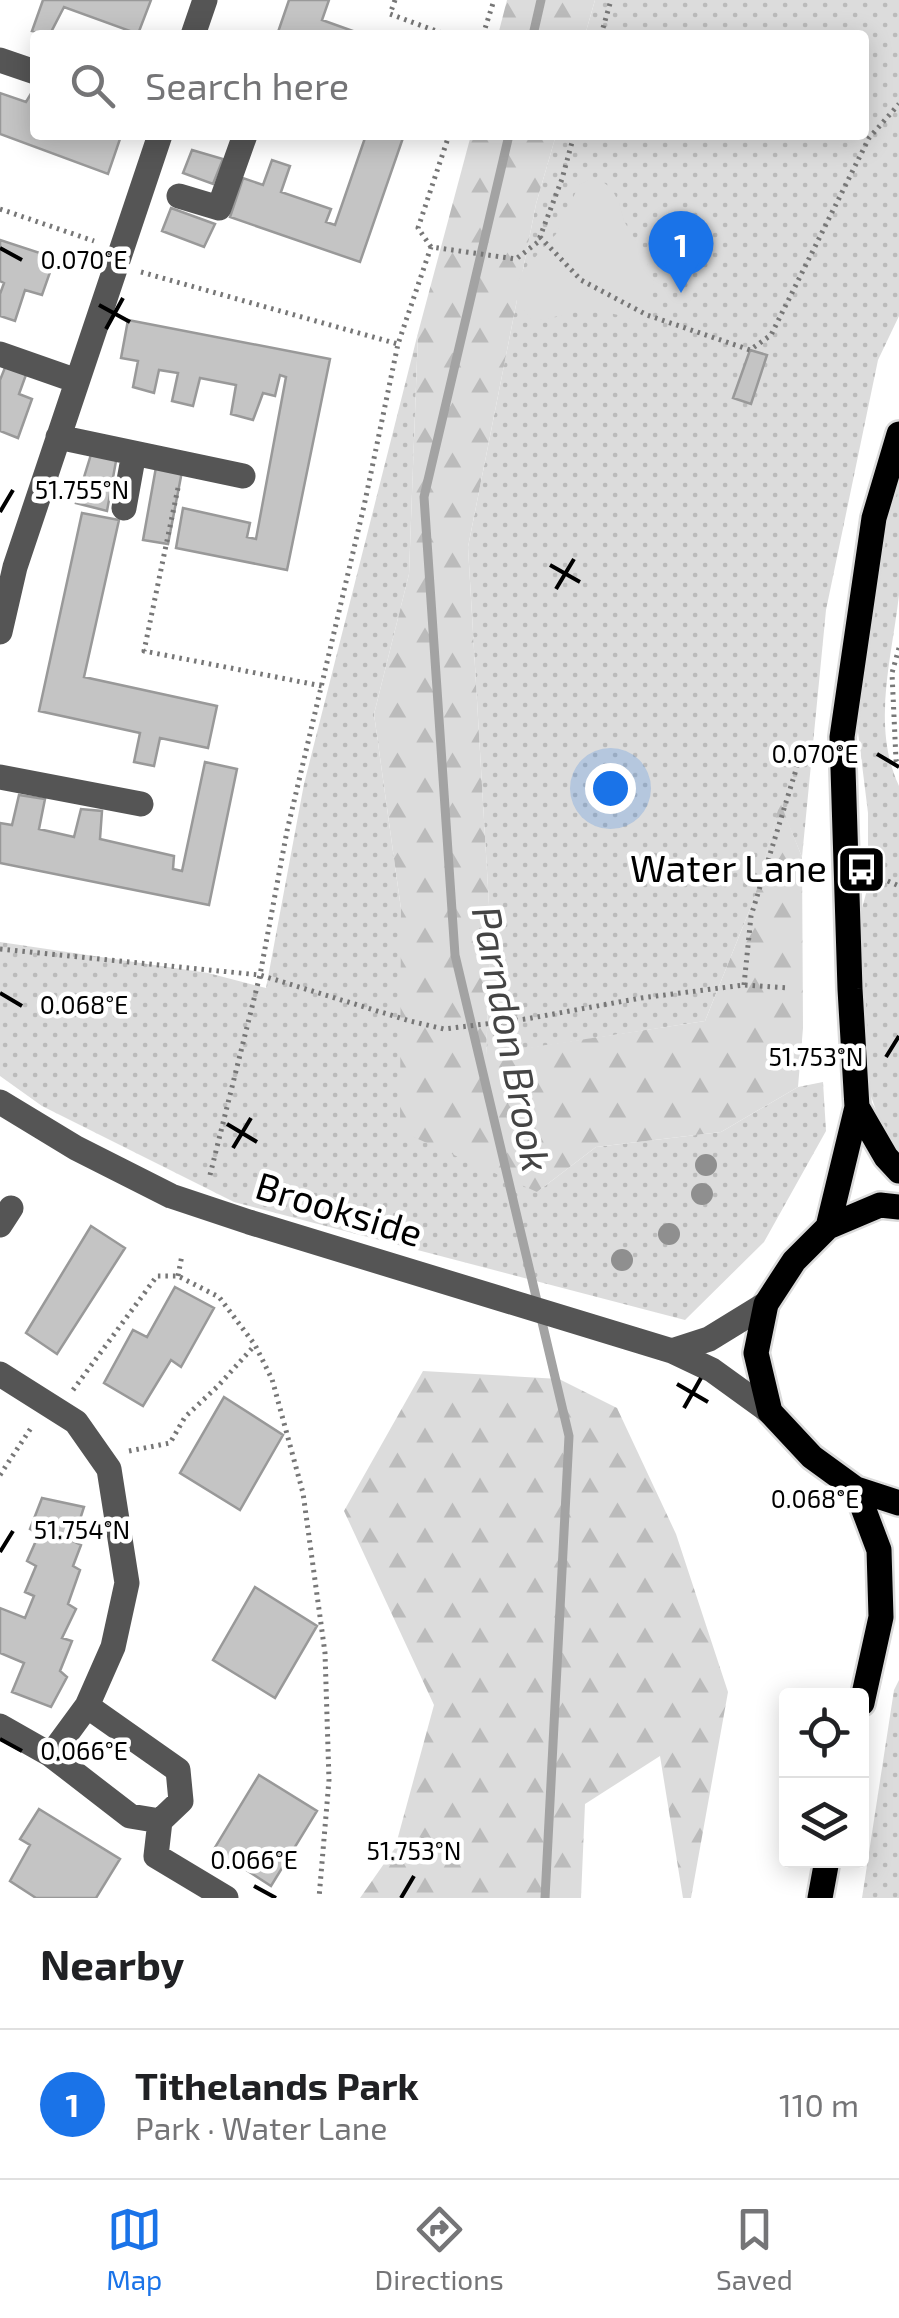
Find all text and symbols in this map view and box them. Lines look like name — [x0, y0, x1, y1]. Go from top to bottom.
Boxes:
search box — [30, 30, 869, 140]
icon: search — [65, 58, 120, 113]
text: Search here — [145, 62, 349, 108]
pin: 1 — [648, 210, 714, 293]
text: 0.070°E — [41, 244, 127, 274]
text: 51.755°N — [35, 474, 129, 504]
text: 0.070°E — [772, 738, 858, 768]
your location — [585, 763, 636, 814]
bus stop icon: Water Lane — [836, 843, 888, 895]
place label: Water Lane — [630, 844, 827, 890]
water label: Parndon Brook — [464, 902, 562, 1175]
text: 0.068°E — [40, 989, 128, 1019]
text: 51.753°N — [769, 1041, 863, 1071]
street label: Brookside — [251, 1161, 428, 1255]
text: 0.068°E — [771, 1483, 859, 1513]
text: 51.754°N — [34, 1514, 130, 1544]
map controls — [779, 1688, 869, 1868]
button: locate — [779, 1688, 869, 1778]
text: 0.066°E — [40, 1735, 128, 1765]
button: layers — [779, 1778, 869, 1868]
text: 51.753°N — [367, 1835, 461, 1865]
text: 0.066°E — [210, 1844, 298, 1874]
text: Nearby — [40, 1938, 184, 1988]
text: Tithelands Park — [135, 2062, 419, 2108]
text: 1 — [66, 2085, 79, 2123]
text: 110 m — [779, 2085, 859, 2123]
text: Park · Water Lane — [135, 2108, 388, 2146]
tab: Map — [106, 2202, 162, 2296]
tab: Directions — [375, 2202, 504, 2296]
tab: Saved — [716, 2202, 793, 2296]

